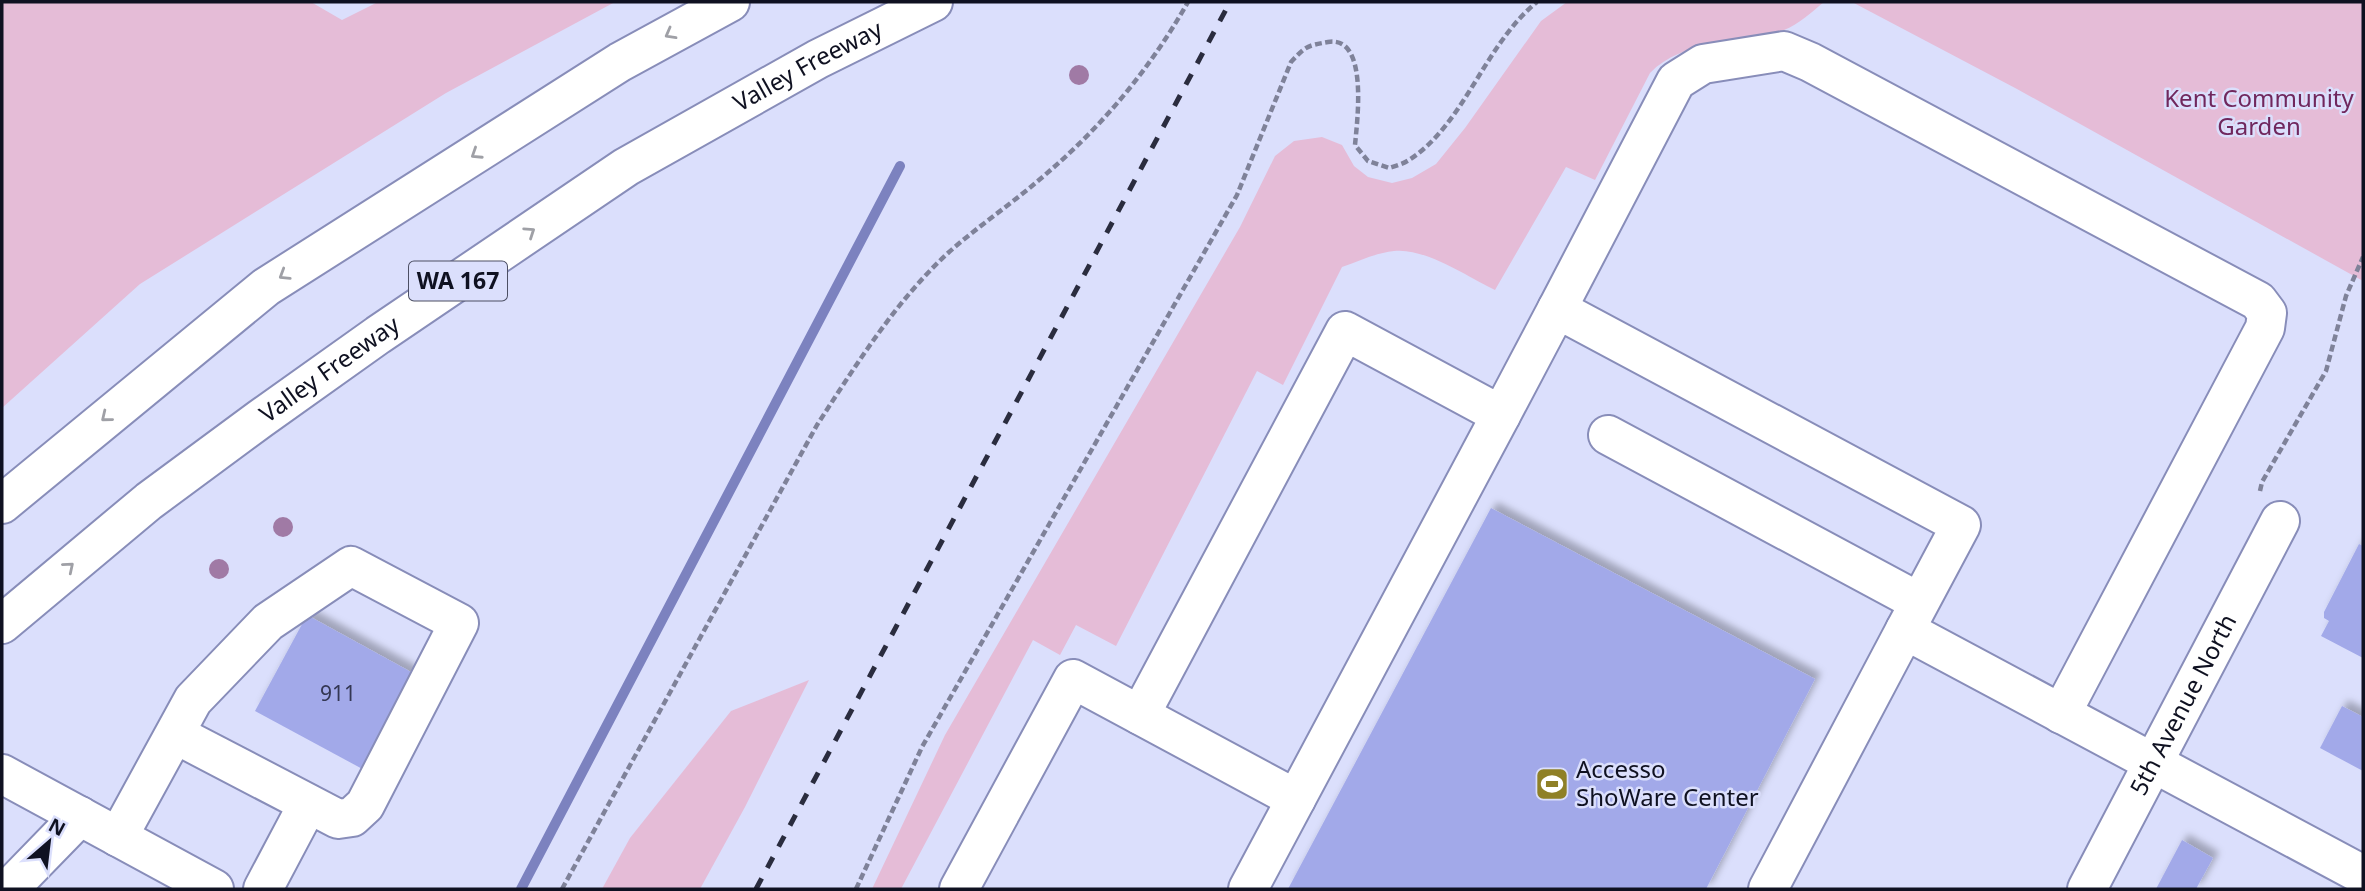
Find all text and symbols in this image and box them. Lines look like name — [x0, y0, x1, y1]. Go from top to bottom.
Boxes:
street label: Valley Freeway — [727, 12, 888, 118]
one-way arrow — [665, 26, 677, 40]
park label: Kent Community Garden — [2164, 81, 2354, 142]
one-way arrow — [471, 145, 484, 158]
one-way arrow — [522, 228, 535, 240]
road number: WA 167 — [409, 262, 507, 300]
one-way arrow — [279, 267, 292, 280]
street label: Valley Freeway — [252, 307, 406, 429]
one-way arrow — [102, 409, 115, 421]
one-way arrow — [62, 563, 74, 576]
street label: 5th Avenue North — [2121, 608, 2243, 800]
house number: 911 — [320, 679, 356, 707]
place label: Accesso ShoWare Center — [1576, 752, 1759, 813]
sports icon: Accesso ShoWare Center — [1533, 765, 1571, 803]
north arrow — [14, 807, 84, 877]
text: N — [44, 812, 70, 842]

